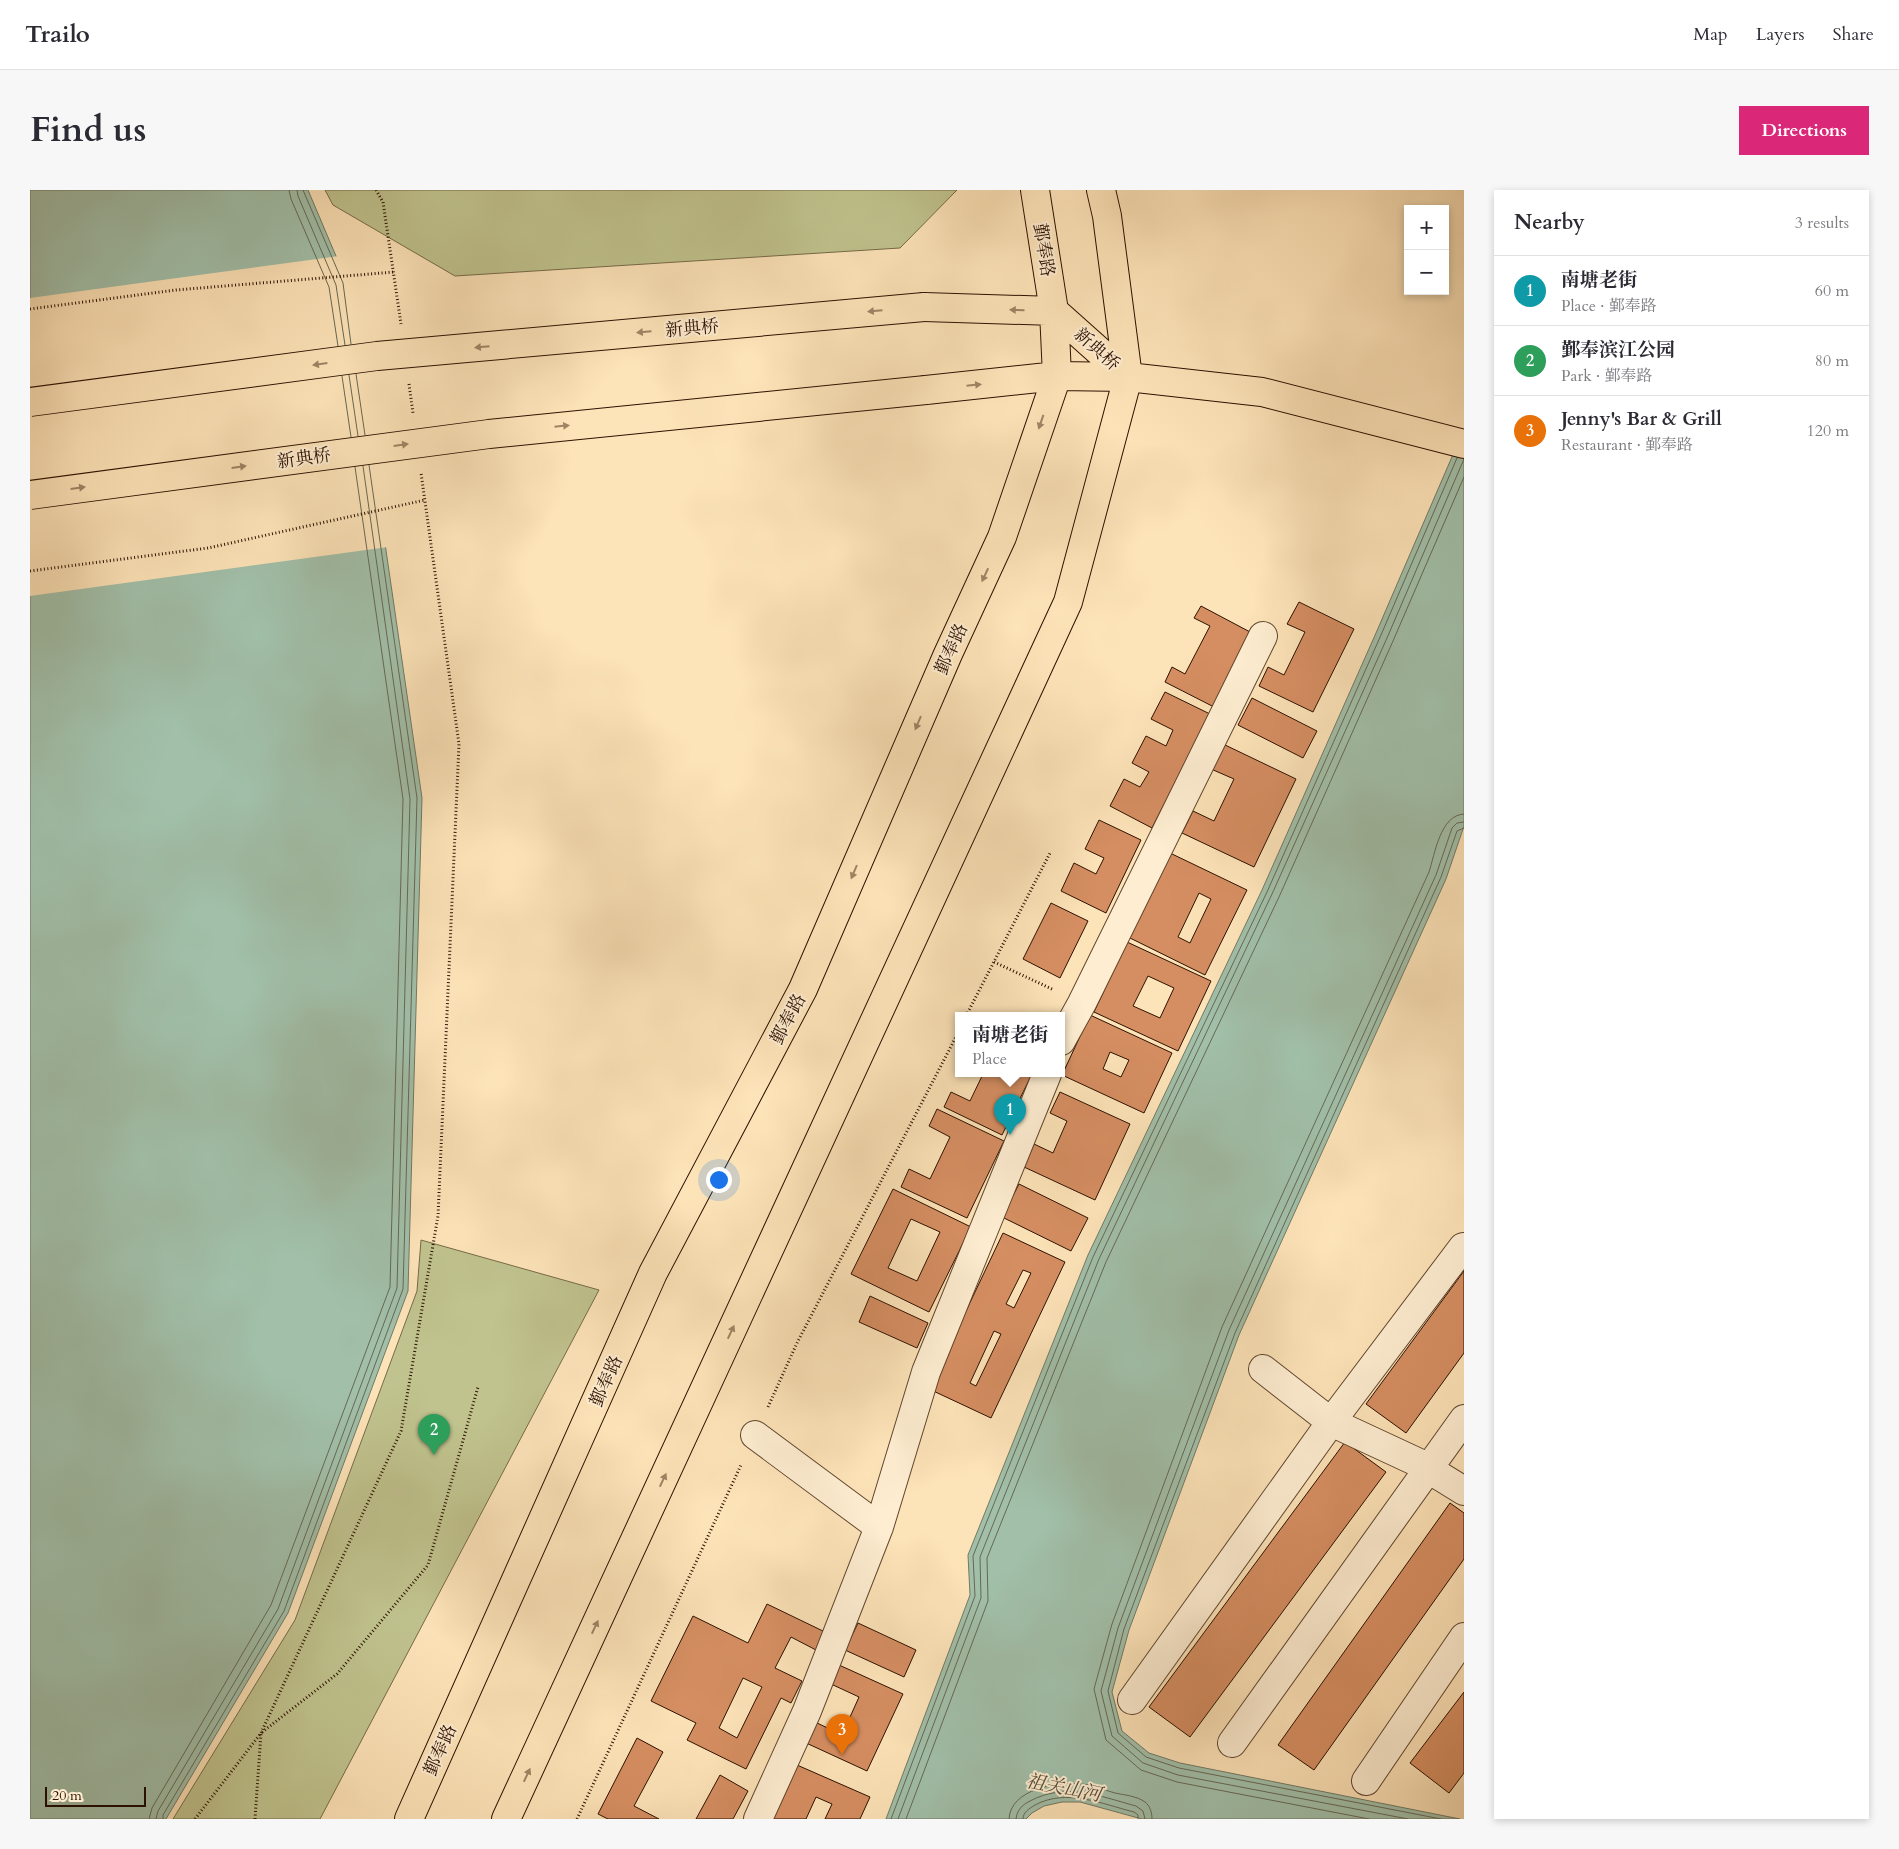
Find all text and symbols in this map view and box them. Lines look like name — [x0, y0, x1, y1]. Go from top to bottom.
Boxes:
text: Trailo — [25, 18, 90, 51]
text: Map — [1693, 22, 1728, 47]
text: Layers — [1756, 22, 1805, 47]
text: Share — [1833, 22, 1874, 47]
text: Find us — [30, 106, 146, 154]
button: Directions — [1739, 106, 1869, 155]
map controls — [1404, 205, 1449, 295]
button: + — [1404, 205, 1449, 250]
text: Nearby — [1514, 208, 1585, 237]
text: 3 results — [1795, 212, 1849, 234]
street label: 鄞奉路 — [1027, 221, 1060, 279]
button: − — [1404, 250, 1449, 295]
text: 南塘老街 — [1561, 267, 1637, 293]
text: 1 — [1526, 280, 1534, 302]
text: 60 m — [1815, 280, 1849, 302]
text: Place · 鄞奉路 — [1561, 295, 1657, 317]
one-way arrow — [1008, 305, 1024, 313]
one-way arrow — [867, 307, 883, 315]
street label: 新典桥 — [664, 314, 720, 343]
street label: 新典桥 — [1068, 322, 1125, 377]
one-way arrow — [635, 328, 651, 336]
text: 鄞奉滨江公园 — [1561, 337, 1675, 363]
one-way arrow — [474, 343, 490, 351]
text: 2 — [1526, 350, 1534, 372]
text: 80 m — [1815, 350, 1849, 372]
one-way arrow — [312, 360, 328, 368]
text: Park · 鄞奉路 — [1561, 365, 1652, 387]
one-way arrow — [966, 381, 982, 389]
text: Jenny's Bar & Grill — [1561, 406, 1722, 432]
one-way arrow — [1037, 415, 1044, 430]
text: 3 — [1526, 420, 1534, 442]
text: 120 m — [1807, 420, 1849, 442]
one-way arrow — [554, 422, 570, 430]
text: Restaurant · 鄞奉路 — [1561, 434, 1693, 456]
one-way arrow — [393, 441, 409, 449]
street label: 新典桥 — [276, 442, 333, 475]
one-way arrow — [232, 463, 248, 471]
one-way arrow — [71, 484, 87, 492]
one-way arrow — [980, 568, 988, 582]
street label: 鄞奉路 — [929, 619, 974, 679]
one-way arrow — [914, 716, 922, 730]
one-way arrow — [849, 865, 857, 879]
street label: 鄞奉路 — [765, 990, 812, 1049]
popup — [955, 1012, 1065, 1077]
text: 南塘老街 — [972, 1022, 1048, 1048]
text: Place — [972, 1048, 1007, 1070]
pin: 1 — [994, 1094, 1026, 1135]
your location — [706, 1167, 732, 1193]
one-way arrow — [728, 1325, 736, 1339]
street label: 鄞奉路 — [584, 1351, 629, 1411]
pin: 2 — [418, 1414, 450, 1455]
one-way arrow — [659, 1473, 667, 1487]
one-way arrow — [591, 1620, 599, 1634]
pin: 3 — [826, 1714, 858, 1755]
street label: 鄞奉路 — [418, 1720, 463, 1780]
one-way arrow — [523, 1768, 531, 1782]
water label: 祖关山河 — [1024, 1768, 1107, 1809]
scale bar — [45, 1784, 146, 1807]
text: 20 m — [52, 1786, 82, 1805]

